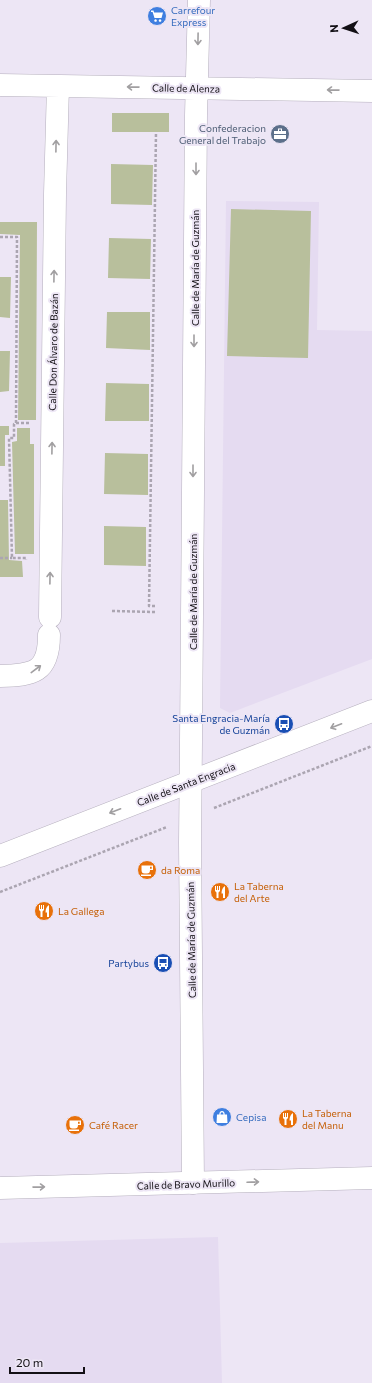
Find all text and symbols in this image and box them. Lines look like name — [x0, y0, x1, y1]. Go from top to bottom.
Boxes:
place label: Carrefour Express — [171, 4, 215, 28]
supermarket icon: Carrefour Express — [146, 5, 168, 27]
north arrow — [324, 8, 364, 48]
text: N — [327, 24, 340, 33]
one-way arrow — [194, 32, 202, 45]
street label: Calle de Alenza — [152, 81, 220, 95]
one-way arrow — [127, 83, 140, 91]
one-way arrow — [327, 86, 340, 94]
place label: Confederacion General del Trabajo — [179, 122, 266, 146]
office icon: Confederacion General del Trabajo — [269, 123, 291, 145]
one-way arrow — [52, 140, 60, 153]
one-way arrow — [192, 162, 200, 175]
street label: Calle de María de Guzmán — [189, 210, 201, 326]
one-way arrow — [50, 270, 58, 283]
street label: Calle Don Álvaro de Bazán — [46, 293, 60, 411]
one-way arrow — [191, 334, 198, 347]
one-way arrow — [48, 442, 56, 455]
one-way arrow — [190, 464, 197, 477]
street label: Calle de María de Guzmán — [187, 534, 199, 650]
one-way arrow — [46, 572, 54, 585]
one-way arrow — [31, 665, 42, 673]
place label: Santa Engracia-María de Guzmán — [172, 712, 270, 736]
bus stop icon: Santa Engracia-María de Guzmán — [273, 713, 295, 735]
one-way arrow — [330, 722, 342, 730]
street label: Calle de Santa Engracia — [135, 760, 237, 808]
one-way arrow — [109, 808, 121, 816]
cafe icon: da Roma — [136, 859, 158, 881]
place label: da Roma — [161, 864, 200, 876]
place label: La Taberna del Arte — [234, 880, 284, 904]
restaurant icon: La Taberna del Arte — [209, 881, 231, 903]
street label: Calle de María de Guzmán — [184, 882, 198, 998]
restaurant icon: La Gallega — [33, 900, 55, 922]
place label: La Gallega — [58, 905, 104, 917]
bus stop icon: Partybus — [152, 952, 174, 974]
place label: Partybus — [108, 957, 149, 969]
shop icon: Cepisa — [211, 1106, 233, 1128]
place label: La Taberna del Manu — [302, 1107, 352, 1131]
restaurant icon: La Taberna del Manu — [277, 1108, 299, 1130]
place label: Cepisa — [236, 1111, 266, 1123]
cafe icon: Café Racer — [64, 1114, 86, 1136]
place label: Café Racer — [89, 1119, 138, 1131]
street label: Calle de Bravo Murillo — [137, 1176, 235, 1192]
one-way arrow — [246, 1178, 259, 1185]
one-way arrow — [32, 1184, 45, 1191]
scale bar — [10, 1349, 84, 1375]
text: 20 m — [16, 1355, 43, 1369]

